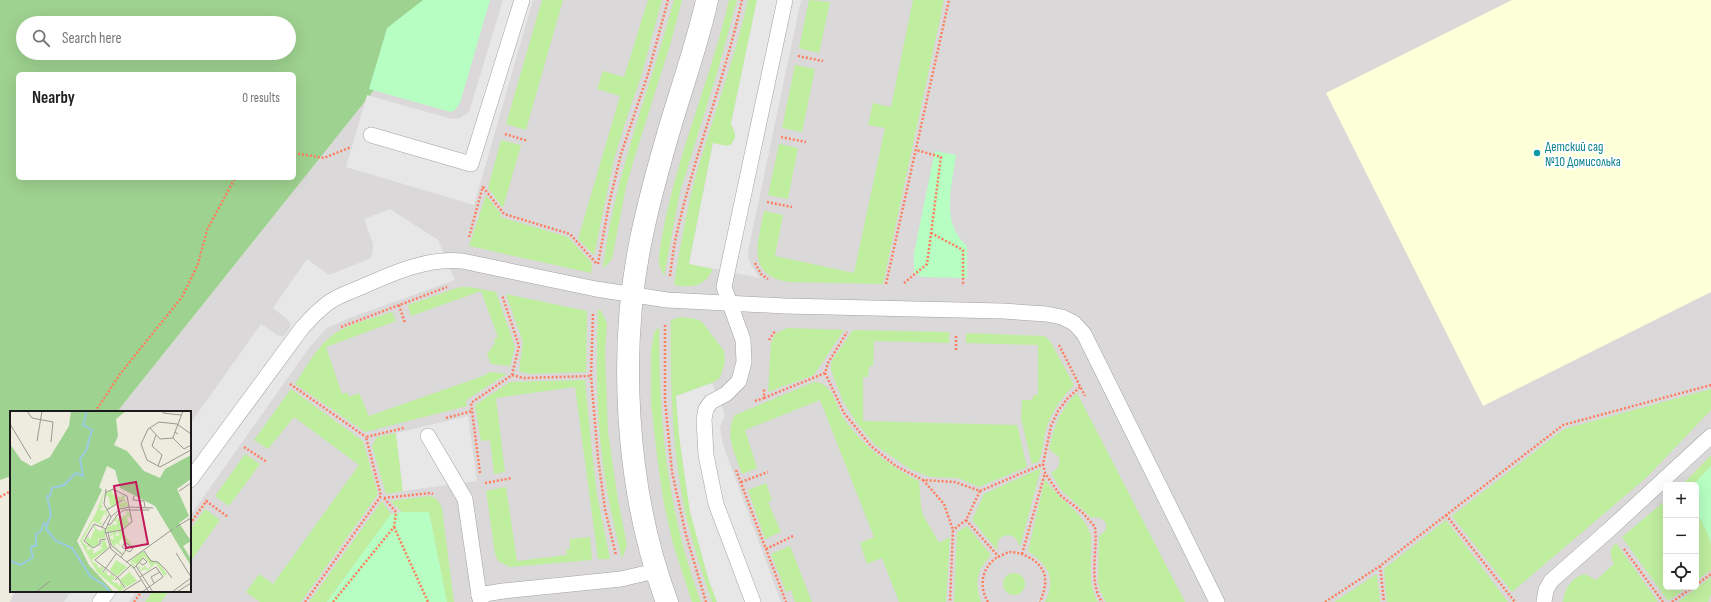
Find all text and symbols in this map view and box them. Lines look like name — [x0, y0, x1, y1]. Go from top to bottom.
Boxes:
search box — [16, 16, 296, 60]
icon: search — [30, 27, 52, 49]
text: Search here — [62, 29, 122, 48]
text: Nearby — [32, 88, 75, 108]
text: 0 results — [242, 90, 280, 106]
place label: Детский сад №10 Домисолька — [1545, 139, 1621, 170]
marker: Детский сад №10 Домисолька — [1532, 148, 1542, 158]
inset map — [10, 411, 191, 592]
map controls — [1663, 482, 1699, 590]
button: + — [1663, 482, 1699, 518]
button: − — [1663, 518, 1699, 554]
button: locate — [1663, 554, 1699, 590]

